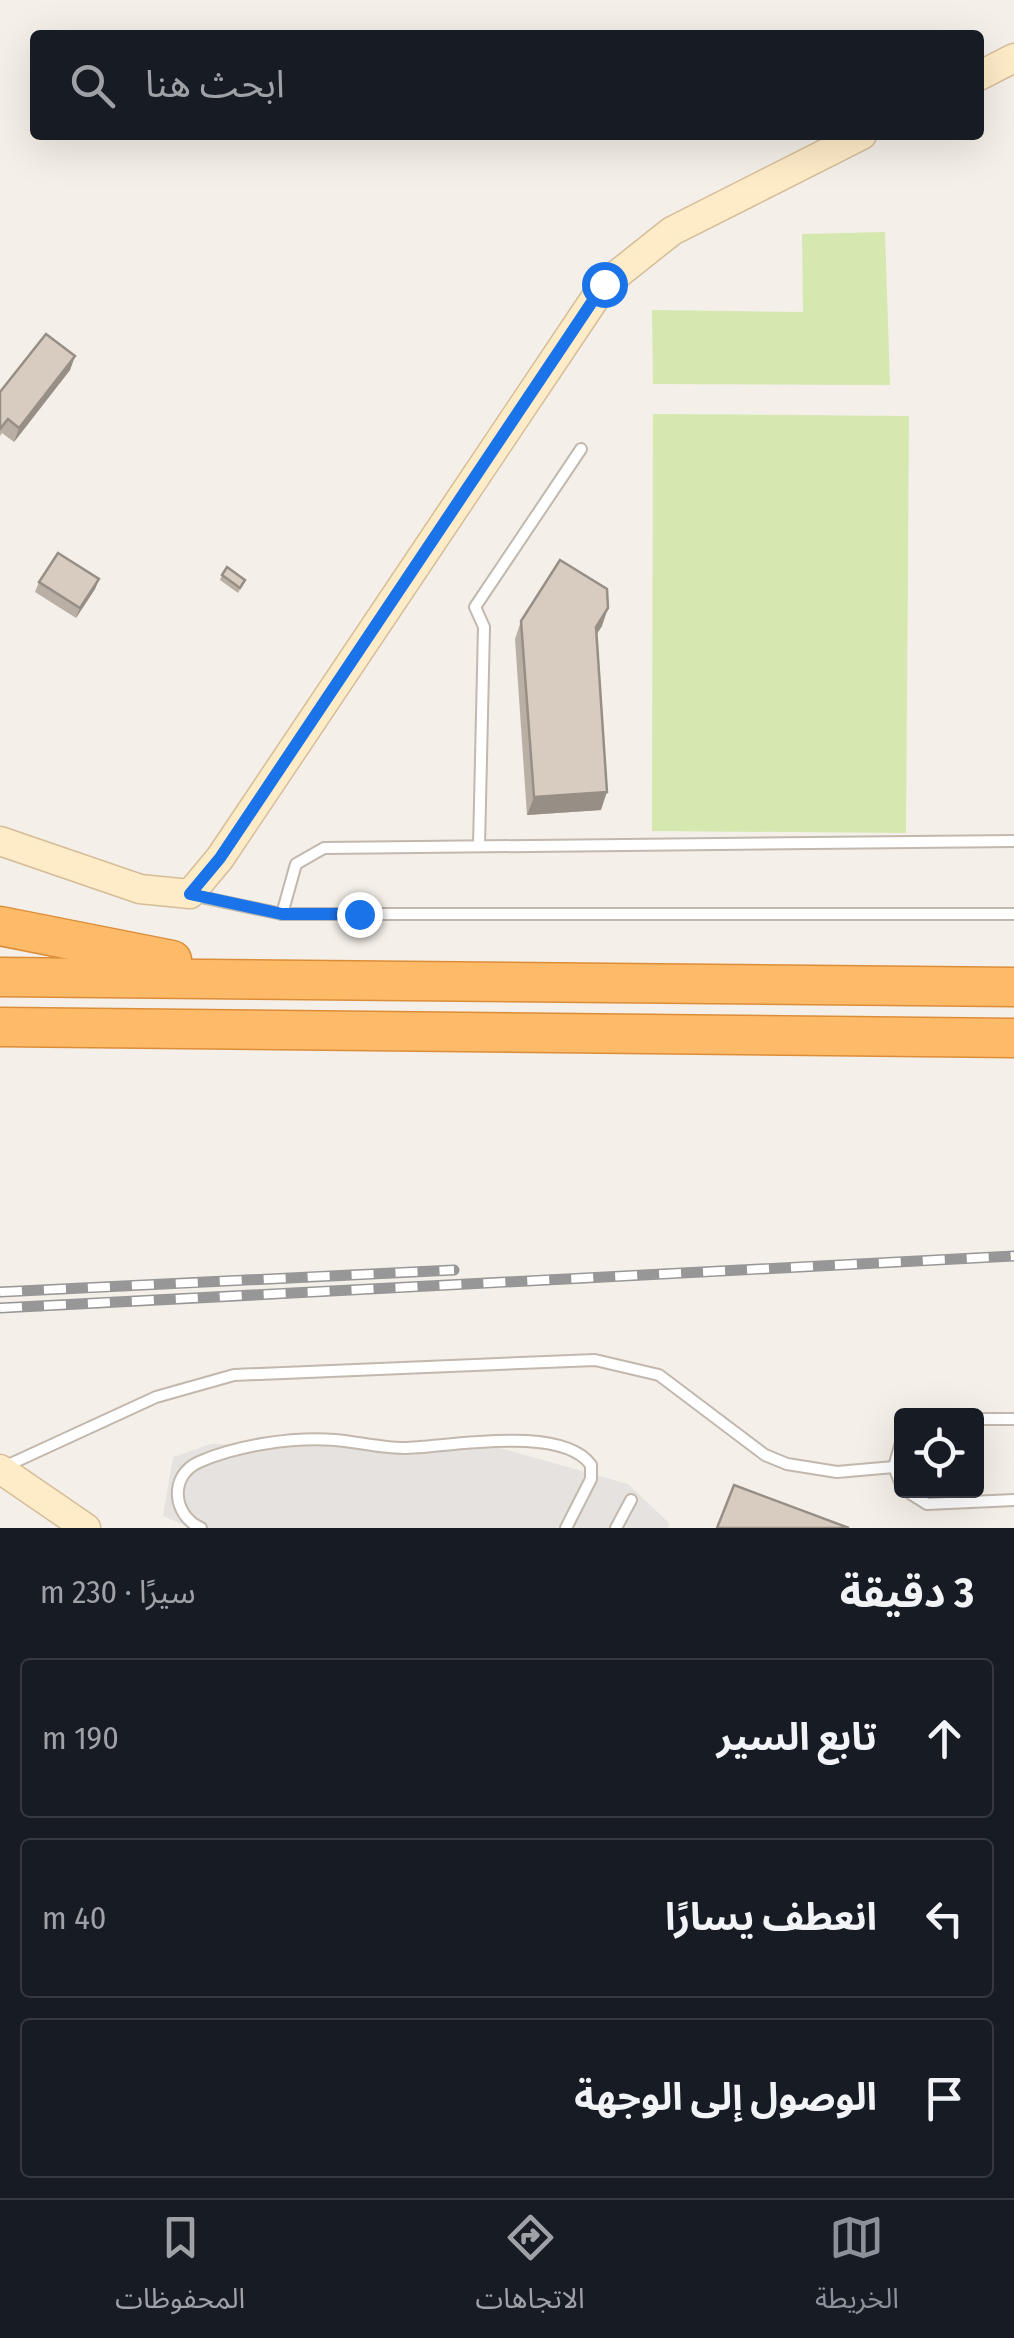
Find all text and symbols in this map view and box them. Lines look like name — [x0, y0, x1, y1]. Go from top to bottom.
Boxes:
search box — [30, 30, 984, 140]
icon: search — [65, 58, 120, 113]
text: ابحث هنا — [145, 61, 285, 107]
route start — [582, 262, 628, 308]
route end — [337, 892, 383, 938]
map controls — [894, 1408, 984, 1498]
button: locate — [894, 1408, 984, 1498]
text: 3 دقيقة — [840, 1568, 974, 1618]
text: سيرًا · 230 m — [40, 1573, 196, 1611]
icon: ahead — [917, 1711, 972, 1766]
text: تابع السير — [717, 1714, 877, 1760]
text: 190 m — [42, 1719, 119, 1757]
icon: left — [917, 1891, 972, 1946]
text: انعطف يسارًا — [665, 1894, 877, 1940]
text: 40 m — [42, 1899, 106, 1937]
icon: arrive — [917, 2071, 972, 2126]
text: الوصول إلى الوجهة — [574, 2074, 877, 2120]
tab: المحفوظات — [115, 2210, 245, 2329]
tab: الاتجاهات — [475, 2210, 585, 2329]
tab: الخريطة — [815, 2210, 899, 2329]

